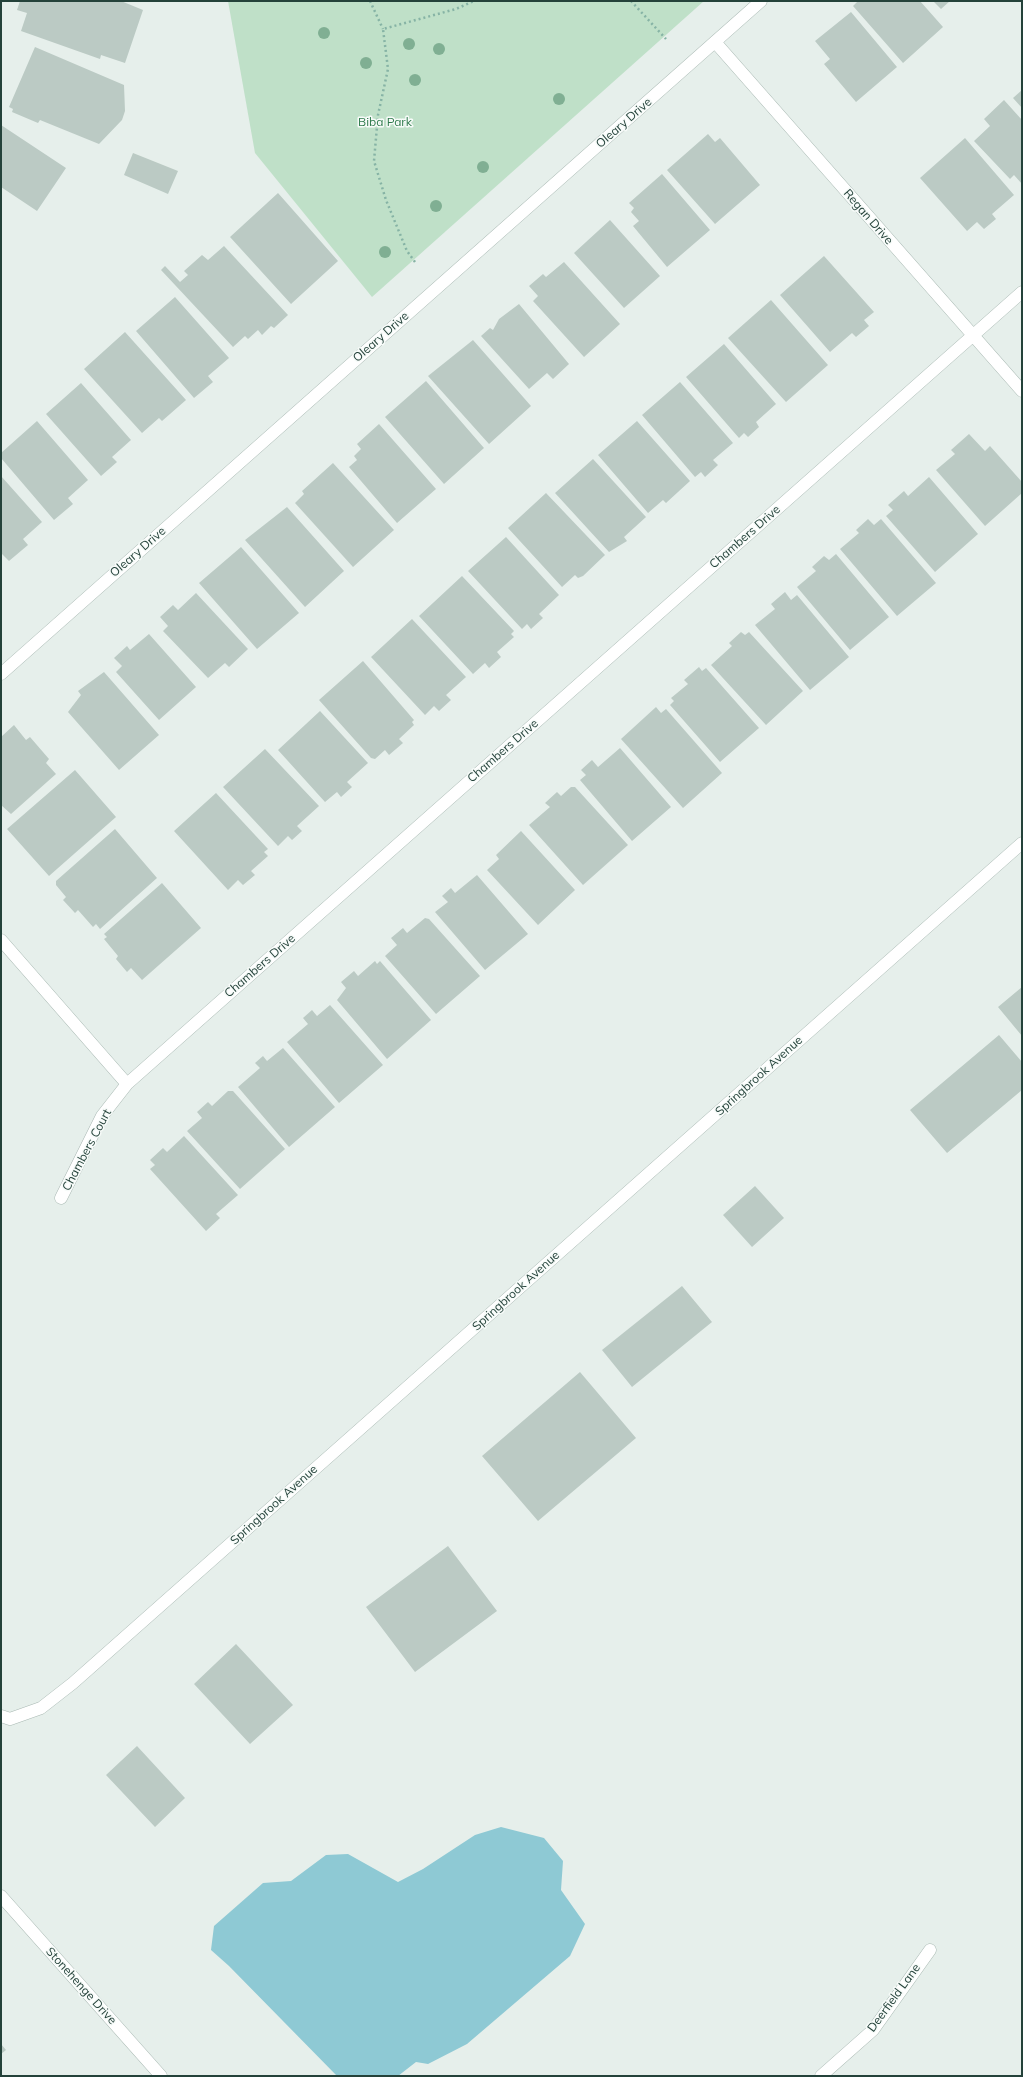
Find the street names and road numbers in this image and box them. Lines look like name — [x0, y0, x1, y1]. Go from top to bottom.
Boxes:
street label: Oleary Drive — [593, 95, 655, 151]
street label: Regan Drive — [840, 187, 896, 247]
street label: Oleary Drive — [350, 309, 412, 365]
street label: Chambers Drive — [707, 502, 783, 572]
street label: Oleary Drive — [107, 524, 169, 580]
street label: Chambers Drive — [465, 716, 541, 786]
street label: Chambers Drive — [222, 931, 298, 1001]
street label: Springbrook Avenue — [712, 1033, 806, 1119]
street label: Chambers Court — [59, 1107, 115, 1193]
street label: Springbrook Avenue — [469, 1248, 563, 1334]
street label: Springbrook Avenue — [227, 1462, 321, 1548]
street label: Stonehenge Drive — [43, 1945, 119, 2027]
street label: Deerfield Lane — [864, 1961, 924, 2035]

